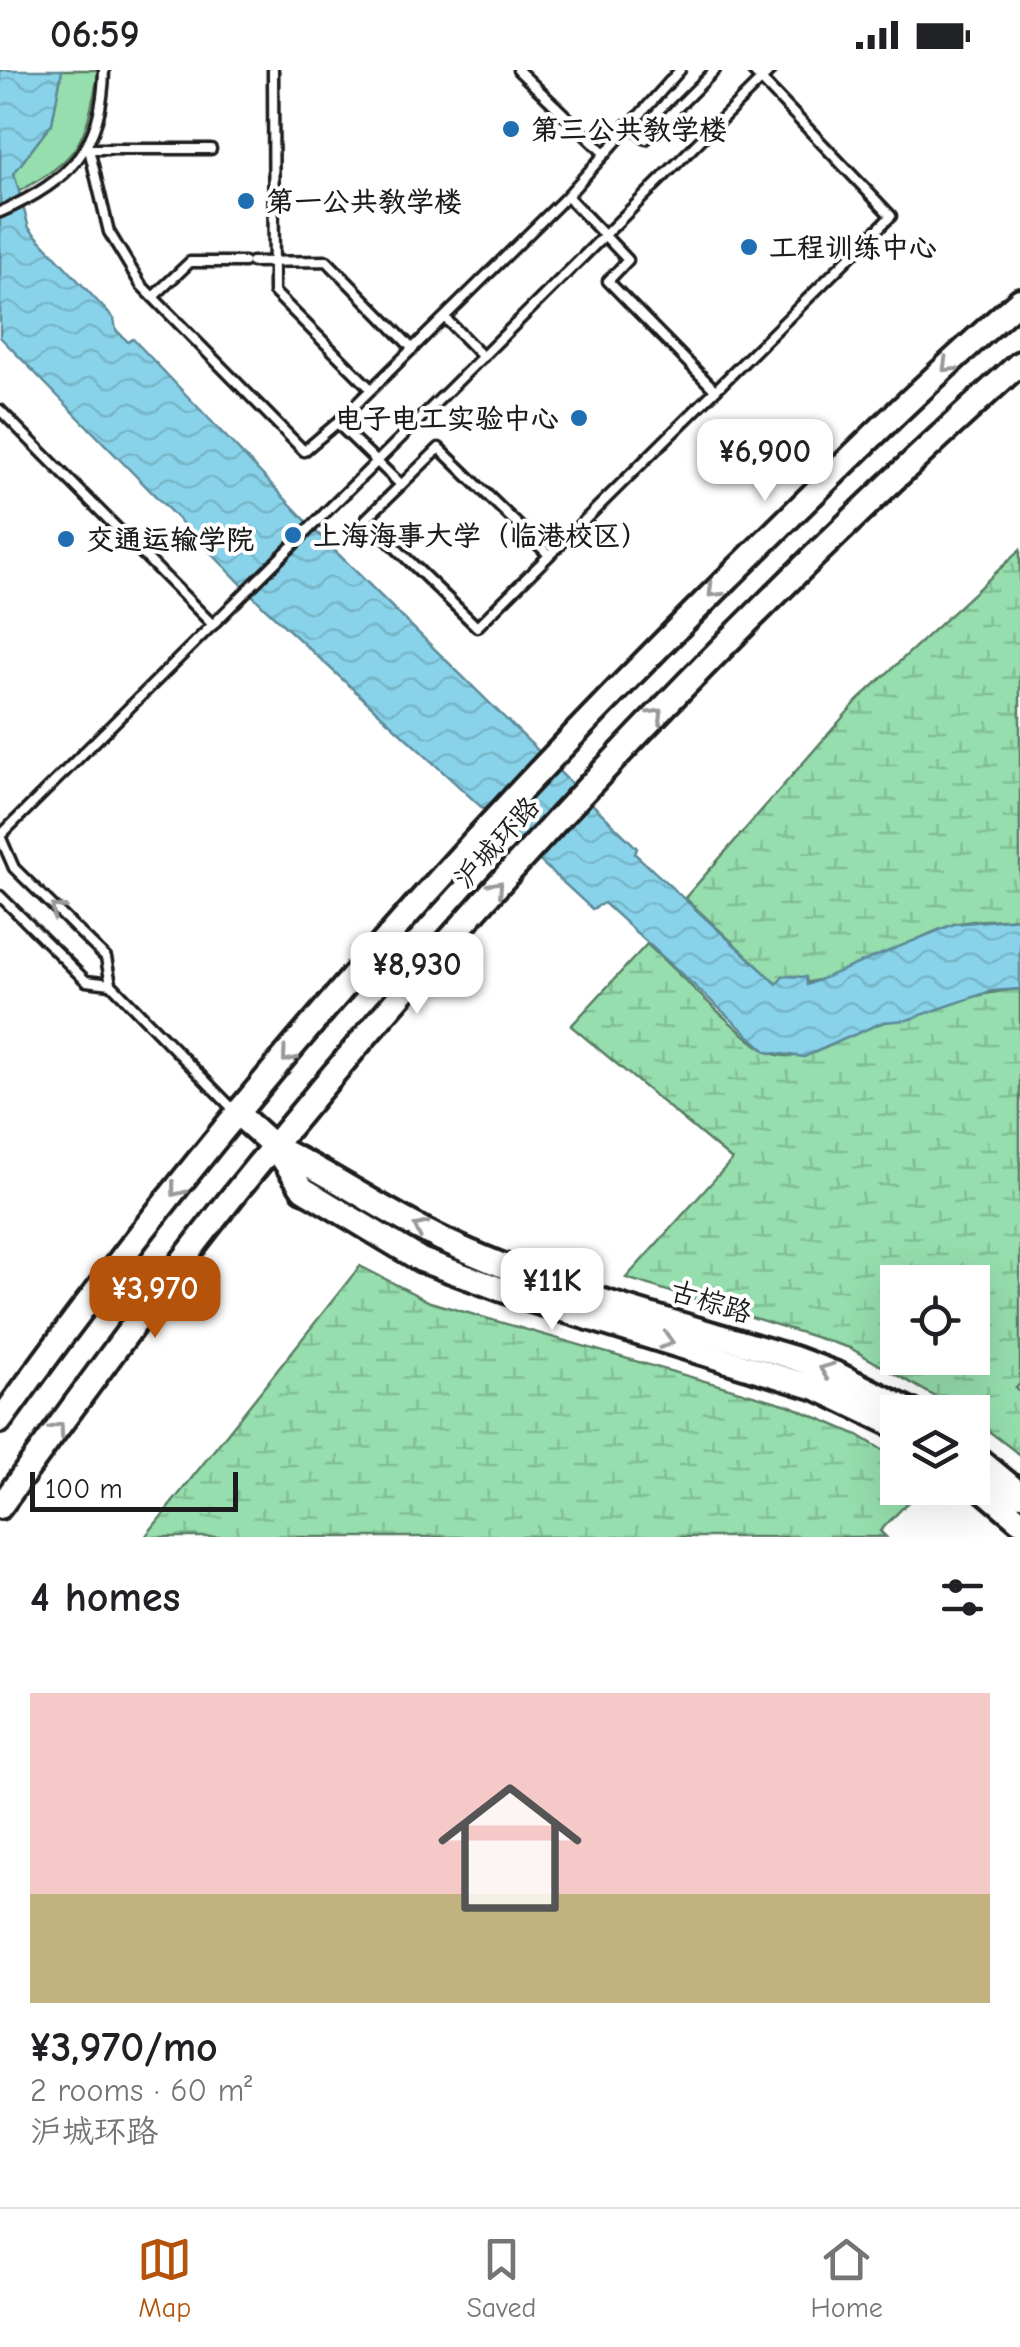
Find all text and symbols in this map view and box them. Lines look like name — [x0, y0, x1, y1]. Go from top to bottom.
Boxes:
text: 06:59 — [50, 13, 140, 57]
place label: 第三公共教学楼 — [531, 114, 727, 146]
marker: 第三公共教学楼 — [500, 118, 522, 140]
place label: 第一公共教学楼 — [266, 186, 462, 218]
marker: 第一公共教学楼 — [235, 190, 257, 212]
place label: 工程训练中心 — [769, 232, 937, 264]
marker: 工程训练中心 — [738, 236, 760, 258]
one-way arrow — [942, 354, 960, 372]
place label: 电子电工实验中心 — [335, 403, 559, 435]
marker: 电子电工实验中心 — [568, 407, 590, 429]
pin: ¥6,900 — [684, 419, 846, 504]
text: ¥6,900 — [719, 433, 811, 470]
place label: 上海海事大学（临港校区） — [313, 520, 649, 552]
place label: 交通运输学院 — [86, 524, 254, 556]
marker: 上海海事大学（临港校区） — [282, 524, 304, 546]
marker: 交通运输学院 — [55, 528, 77, 550]
one-way arrow — [708, 580, 726, 598]
one-way arrow — [645, 708, 663, 726]
street label: 沪城环路 — [447, 790, 546, 895]
one-way arrow — [485, 880, 503, 899]
one-way arrow — [50, 904, 68, 922]
pin: ¥8,930 — [336, 932, 498, 1017]
text: ¥8,930 — [372, 946, 462, 983]
one-way arrow — [281, 1044, 299, 1063]
one-way arrow — [171, 1179, 188, 1197]
one-way arrow — [412, 1221, 430, 1241]
pin: ¥11K — [493, 1248, 611, 1333]
pin: ¥3,970 — [74, 1256, 236, 1341]
text: ¥11K — [523, 1262, 581, 1299]
map controls — [880, 1265, 990, 1505]
button: locate — [880, 1265, 990, 1375]
text: ¥3,970 — [111, 1270, 199, 1307]
street label: 古棕路 — [666, 1274, 756, 1330]
one-way arrow — [658, 1329, 675, 1350]
one-way arrow — [818, 1361, 835, 1382]
button: layers — [880, 1395, 990, 1505]
one-way arrow — [46, 1422, 63, 1440]
scale bar — [30, 1467, 238, 1512]
text: 100 m — [45, 1473, 123, 1505]
icon: filters — [935, 1570, 990, 1625]
text: 4 homes — [30, 1573, 180, 1622]
icon: home — [420, 1758, 600, 1938]
text: ¥3,970/mo — [30, 2023, 218, 2072]
text: 2 rooms · 60 m² — [30, 2072, 252, 2109]
text: 沪城环路 — [30, 2113, 158, 2150]
tab: Map — [137, 2232, 192, 2324]
tab: Saved — [466, 2232, 536, 2324]
tab: Home — [811, 2232, 883, 2324]

